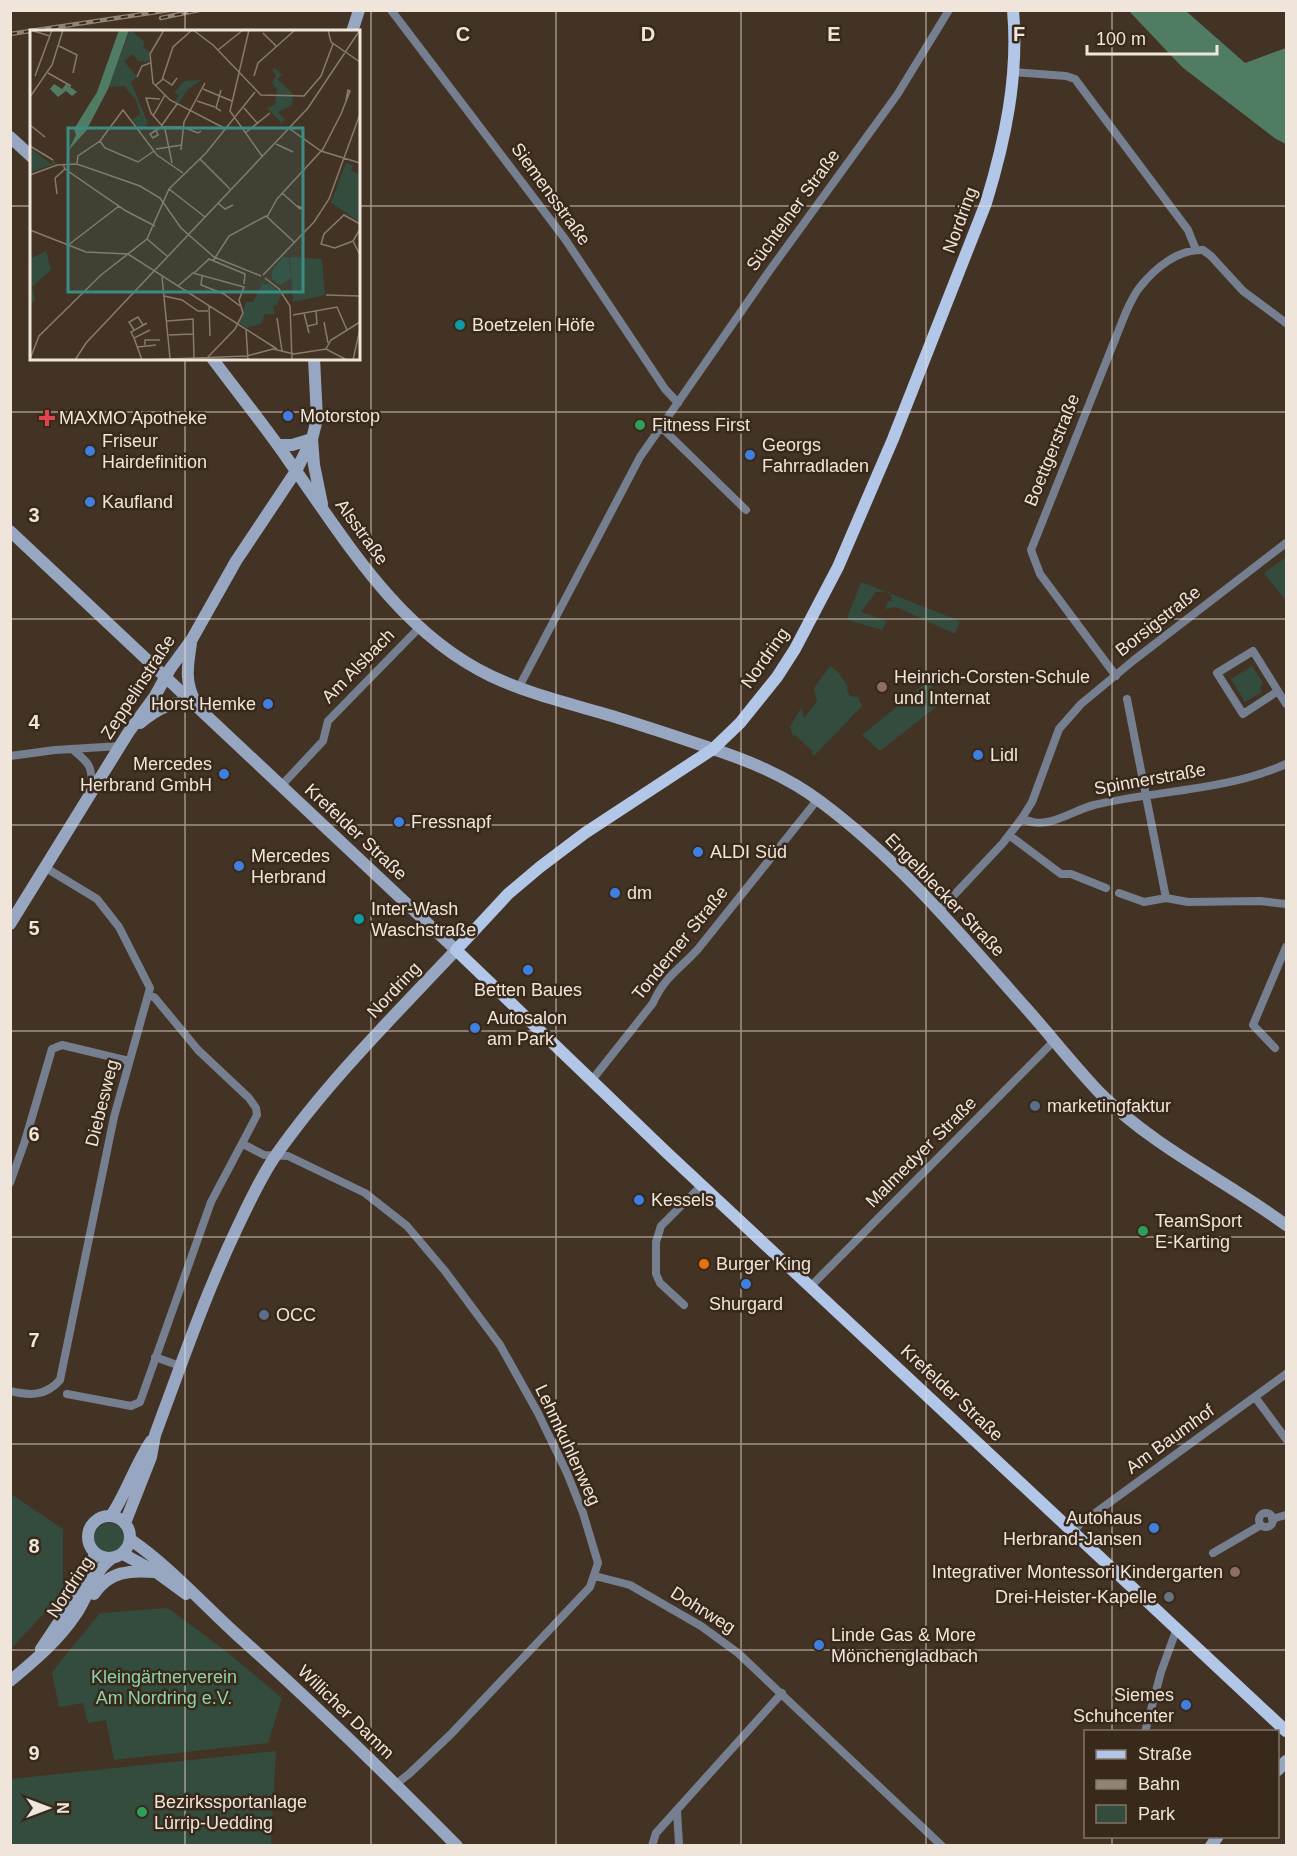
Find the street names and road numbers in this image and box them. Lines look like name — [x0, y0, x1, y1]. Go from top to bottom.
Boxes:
street label: Siemensstraße — [507, 139, 595, 249]
street label: Süchtelner Straße — [742, 145, 844, 275]
street label: Nordring — [939, 184, 981, 256]
street label: Boettgerstraße — [1020, 391, 1084, 509]
street label: Alsstraße — [332, 495, 392, 569]
street label: Borsigstraße — [1112, 582, 1204, 660]
street label: Nordring — [737, 624, 793, 692]
street label: Am Alsbach — [318, 625, 398, 707]
street label: Zeppelinstraße — [97, 631, 179, 743]
street label: Spinnerstraße — [1093, 759, 1207, 799]
street label: Krefelder Straße — [301, 780, 411, 884]
street label: Engelblecker Straße — [881, 829, 1009, 961]
street label: Tonderner Straße — [628, 882, 732, 1004]
street label: Nordring — [363, 958, 425, 1022]
street label: Diebesweg — [82, 1057, 122, 1149]
street label: Malmedyer Straße — [862, 1093, 980, 1211]
street label: Krefelder Straße — [897, 1341, 1007, 1445]
street label: Lehmkuhlenweg — [531, 1381, 605, 1509]
street label: Am Baumhof — [1122, 1400, 1219, 1478]
street label: Nordring — [43, 1553, 97, 1621]
street label: Dohrweg — [667, 1582, 739, 1638]
street label: Willicher Damm — [294, 1661, 398, 1763]

